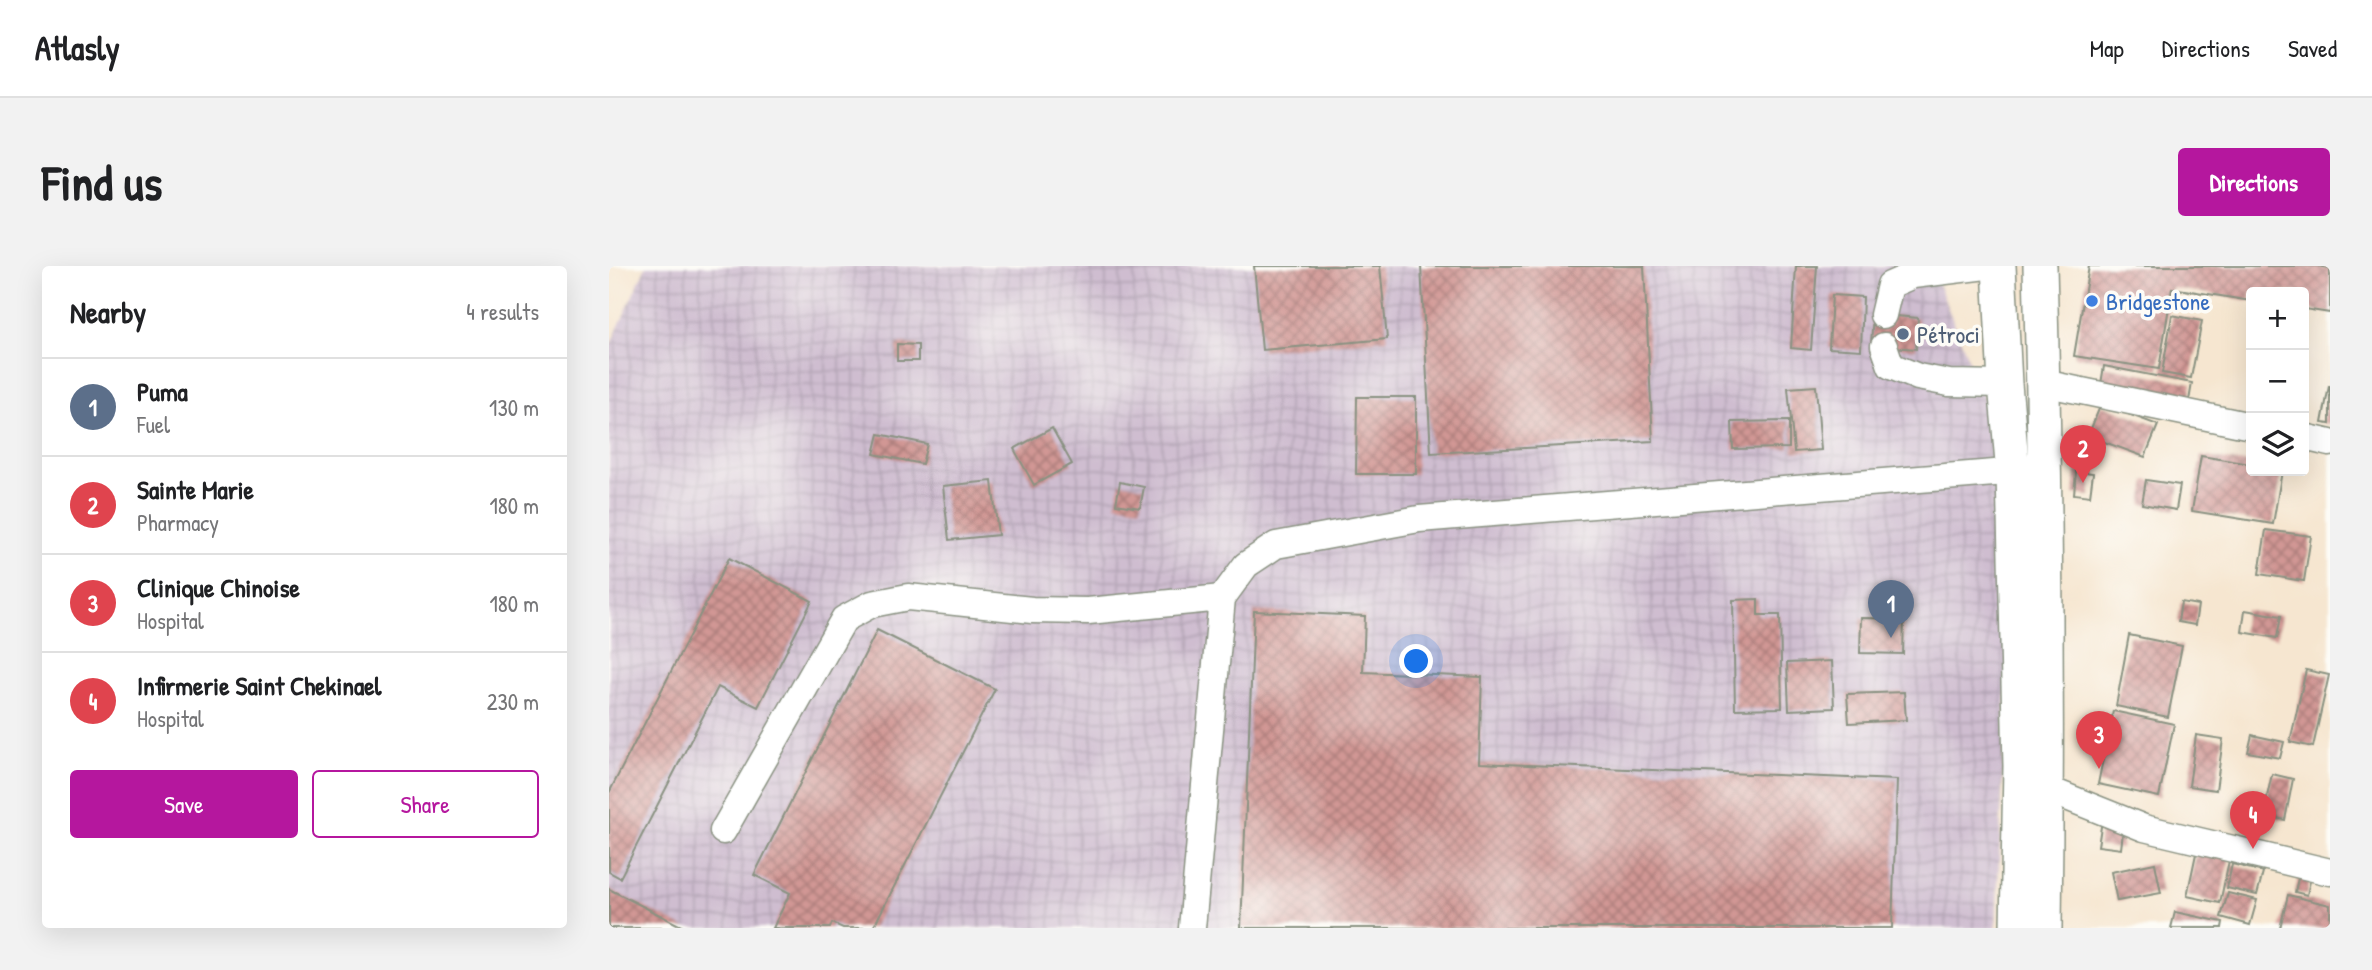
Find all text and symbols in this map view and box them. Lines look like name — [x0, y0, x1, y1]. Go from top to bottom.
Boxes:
text: Atlasly — [35, 26, 120, 70]
text: Map — [2090, 32, 2124, 64]
text: Directions — [2162, 32, 2250, 64]
text: Saved — [2288, 32, 2337, 64]
button: Directions — [2178, 148, 2330, 216]
text: Find us — [42, 149, 162, 215]
place label: Bridgestone — [2106, 285, 2210, 317]
map controls — [2246, 287, 2309, 476]
button: + — [2246, 287, 2309, 350]
text: Nearby — [70, 292, 146, 332]
marker: Bridgestone — [2084, 293, 2100, 309]
text: 4 results — [466, 296, 539, 327]
place label: Pétroci — [1917, 318, 1980, 350]
marker: Pétroci — [1895, 326, 1911, 342]
button: − — [2246, 350, 2309, 413]
text: Puma — [137, 374, 188, 409]
text: 1 — [89, 392, 97, 423]
text: 130 m — [489, 392, 539, 423]
text: Fuel — [137, 409, 170, 440]
button: layers — [2246, 413, 2309, 476]
pin: 2 — [2060, 425, 2106, 483]
text: Sainte Marie — [137, 472, 254, 507]
text: 2 — [88, 490, 98, 521]
text: 180 m — [489, 490, 539, 521]
text: Pharmacy — [137, 507, 219, 538]
text: Clinique Chinoise — [137, 570, 300, 605]
pin: 1 — [1868, 580, 1914, 638]
text: 3 — [88, 588, 98, 619]
text: 180 m — [489, 588, 539, 619]
text: Hospital — [137, 605, 204, 636]
your location — [1399, 644, 1433, 678]
text: Infirmerie Saint Chekinael — [137, 668, 381, 703]
text: 4 — [89, 686, 97, 717]
text: 230 m — [487, 686, 539, 717]
text: Hospital — [137, 703, 204, 734]
pin: 3 — [2076, 711, 2122, 769]
button: Save — [70, 770, 298, 838]
button: Share — [312, 770, 539, 838]
pin: 4 — [2230, 791, 2276, 849]

